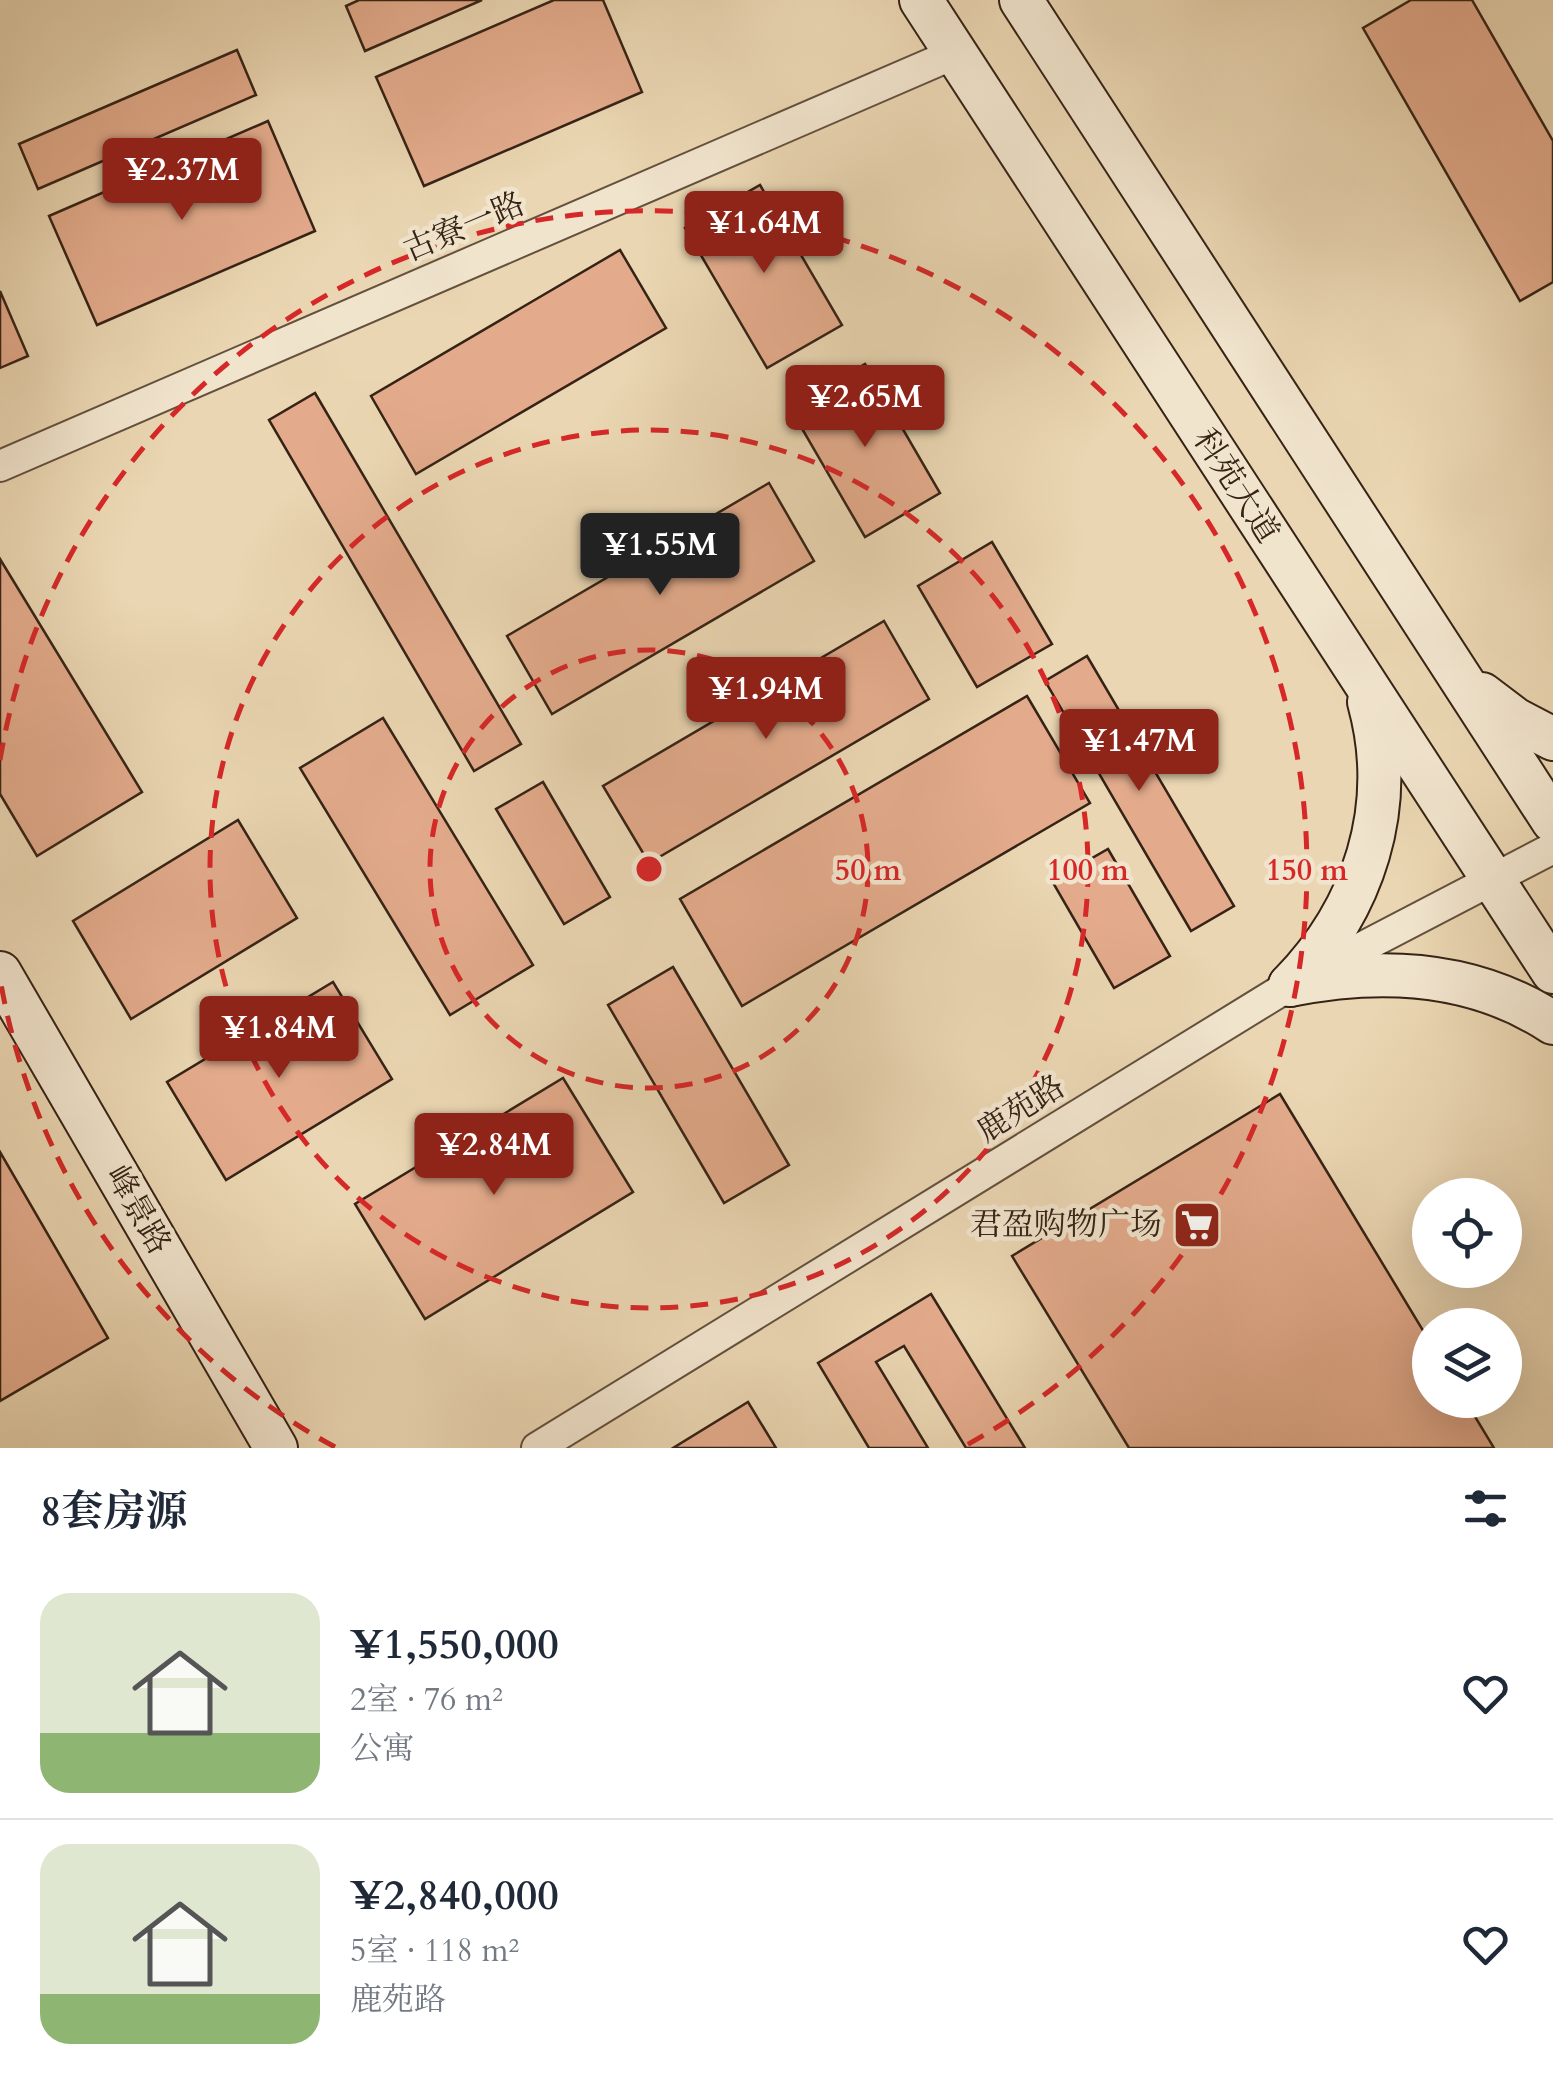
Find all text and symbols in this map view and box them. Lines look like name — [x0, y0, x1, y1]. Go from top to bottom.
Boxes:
pin: ¥2.37M — [101, 138, 263, 223]
text: ¥2.37M — [124, 148, 240, 192]
street label: 古寮一路 — [396, 182, 532, 272]
pin: ¥1.64M — [683, 191, 845, 276]
text: ¥1.64M — [706, 201, 822, 245]
pin: ¥2.65M — [784, 365, 946, 450]
text: ¥2.65M — [807, 375, 923, 419]
street label: 科苑大道 — [1183, 420, 1289, 552]
pin: ¥1.55M — [579, 513, 741, 598]
text: ¥1.55M — [602, 523, 718, 567]
pin: ¥1.94M — [685, 657, 847, 742]
text: ¥1.94M — [708, 667, 824, 711]
pin: ¥1.47M — [1058, 709, 1220, 794]
text: ¥1.47M — [1081, 719, 1197, 763]
text: 50 m — [835, 850, 902, 891]
text: 100 m — [1047, 850, 1129, 891]
text: 150 m — [1266, 850, 1348, 891]
centre of rings — [631, 851, 667, 887]
pin: ¥1.84M — [198, 996, 360, 1081]
text: ¥1.84M — [221, 1006, 337, 1050]
street label: 鹿苑路 — [969, 1065, 1073, 1153]
pin: ¥2.84M — [413, 1113, 575, 1198]
text: ¥2.84M — [436, 1123, 552, 1167]
street label: 峰景路 — [95, 1157, 181, 1263]
map controls — [1412, 1178, 1522, 1418]
button: locate — [1412, 1178, 1522, 1288]
supermarket icon: 君盈购物广场 — [1171, 1199, 1223, 1251]
place label: 君盈购物广场 — [970, 1203, 1162, 1247]
button: layers — [1412, 1308, 1522, 1418]
icon: filters — [1458, 1481, 1513, 1536]
text: 8套房源 — [40, 1483, 188, 1540]
text: ¥1,550,000 — [350, 1616, 559, 1673]
icon: home — [120, 1633, 240, 1753]
icon: heart — [1458, 1666, 1513, 1721]
text: 2室 · 76 m² — [350, 1678, 503, 1722]
text: 公寓 — [350, 1727, 414, 1771]
text: ¥2,840,000 — [350, 1867, 559, 1924]
icon: home — [120, 1884, 240, 2004]
icon: heart — [1458, 1917, 1513, 1972]
text: 5室 · 118 m² — [350, 1929, 519, 1973]
text: 鹿苑路 — [350, 1978, 446, 2022]

